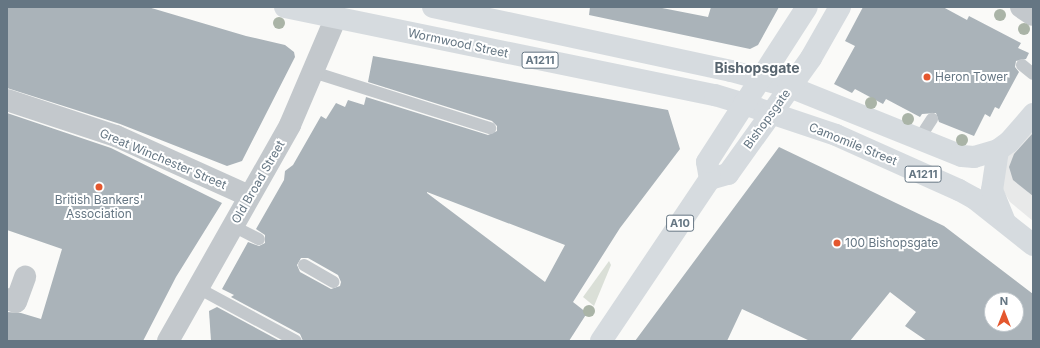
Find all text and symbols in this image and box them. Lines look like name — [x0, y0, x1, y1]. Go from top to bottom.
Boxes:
street label: Wormwood Street — [407, 25, 509, 61]
road number: A1211 — [521, 51, 559, 69]
district label: Bishopsgate — [714, 60, 800, 76]
place label: Heron Tower — [935, 70, 1008, 84]
marker: Heron Tower — [922, 72, 932, 82]
street label: Bishopsgate — [741, 86, 793, 152]
street label: Camomile Street — [807, 120, 899, 168]
street label: Great Winchester Street — [98, 126, 228, 192]
street label: Old Broad Street — [228, 138, 288, 226]
road number: A1211 — [904, 165, 942, 183]
marker: British Bankers' Association — [94, 182, 104, 192]
place label: British Bankers' Association — [55, 193, 143, 221]
road number: A10 — [666, 214, 694, 232]
place label: 100 Bishopsgate — [845, 236, 938, 250]
marker: 100 Bishopsgate — [832, 238, 842, 248]
north arrow — [984, 292, 1024, 332]
text: N — [1000, 294, 1008, 308]

